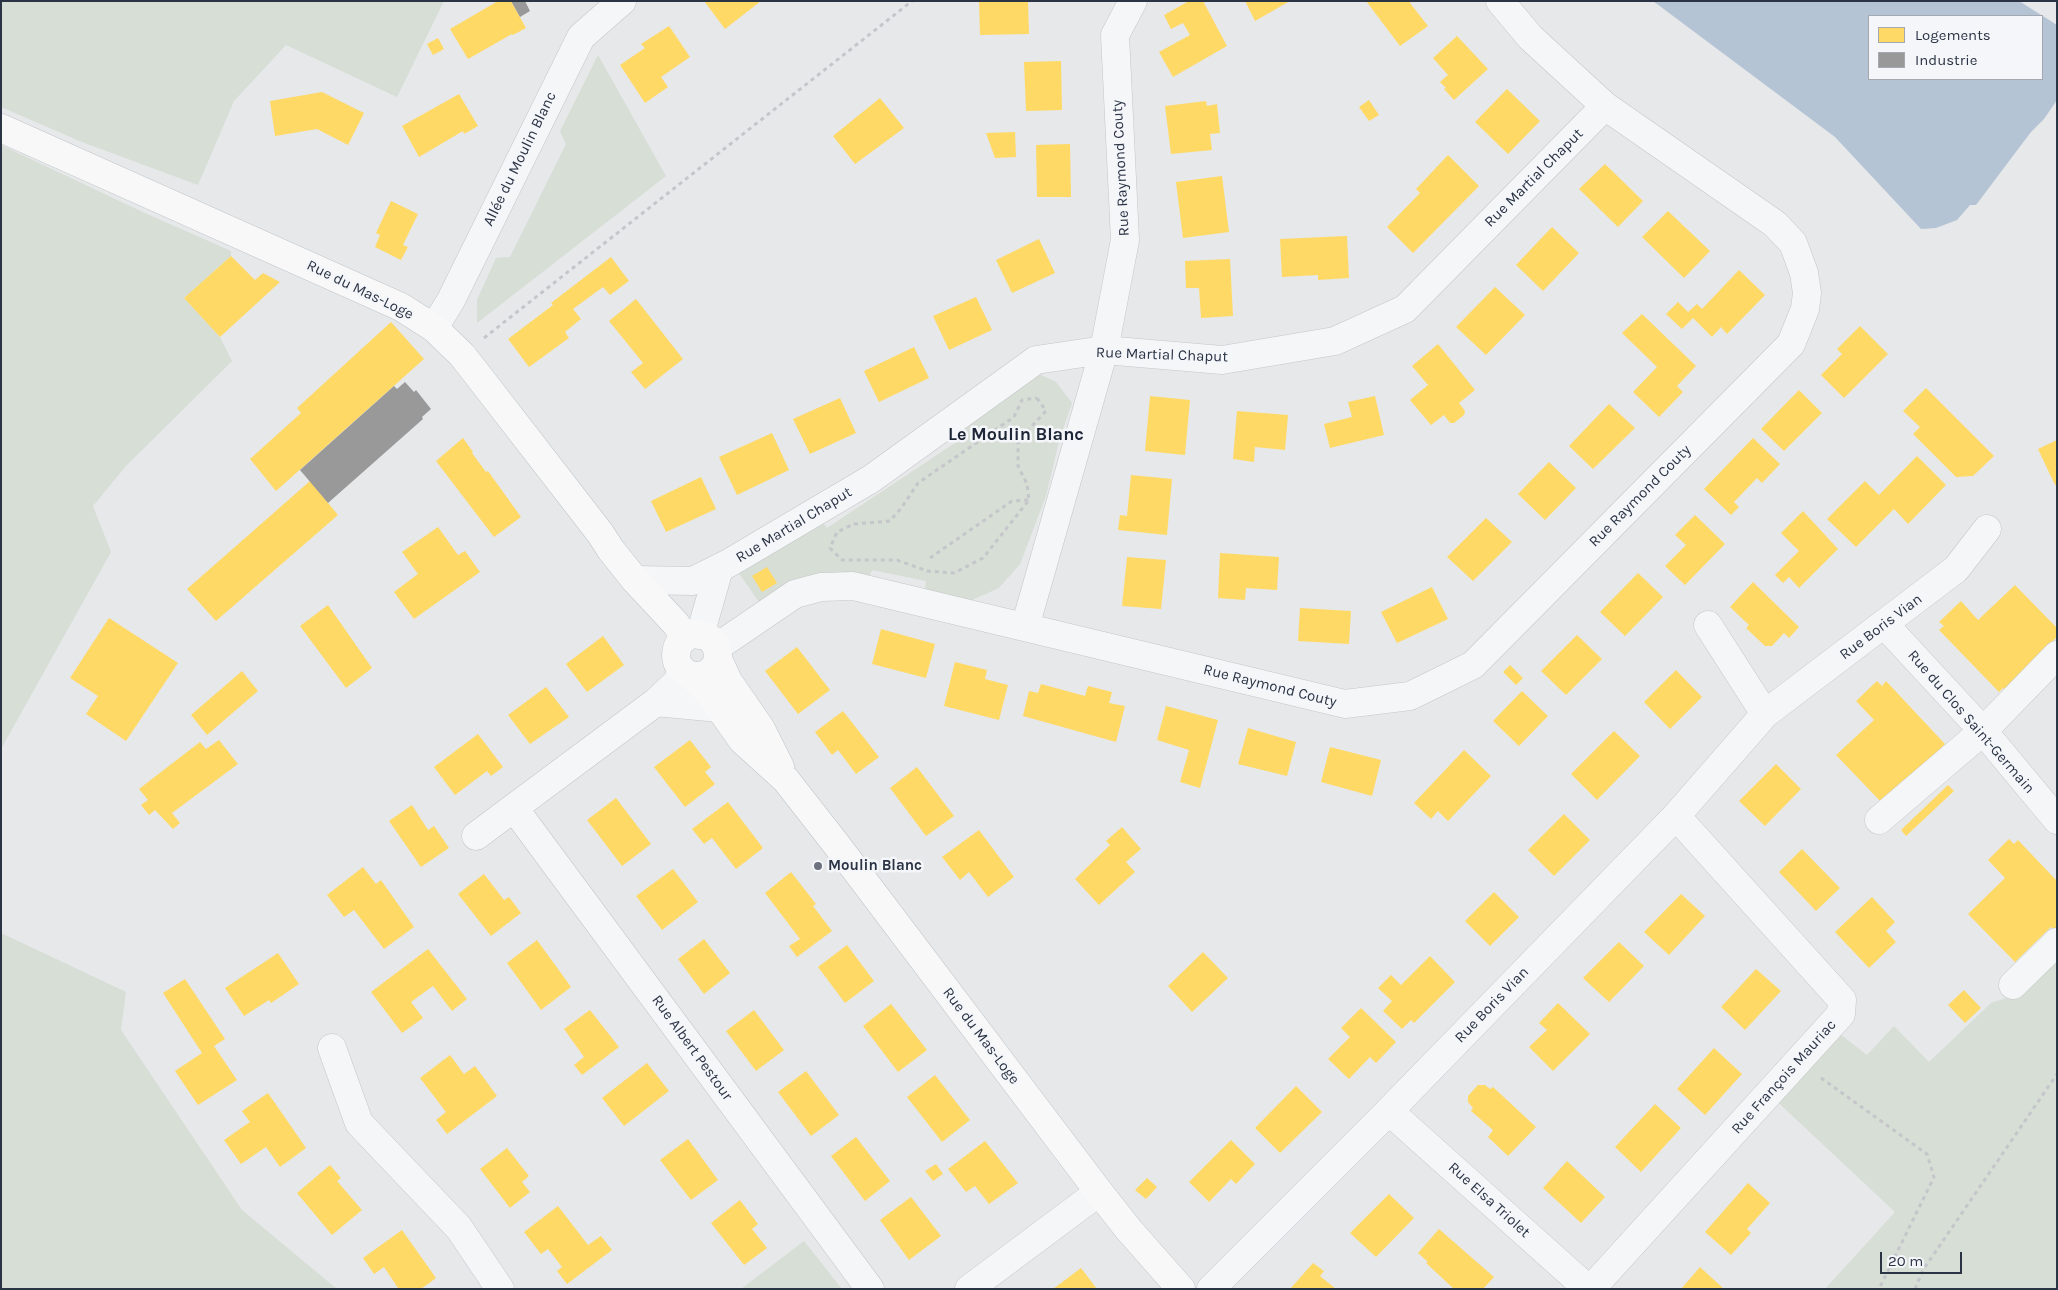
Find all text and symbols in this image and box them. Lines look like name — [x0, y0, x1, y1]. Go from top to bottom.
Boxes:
legend — [1868, 15, 2043, 80]
text: Logements — [1915, 26, 1991, 44]
text: Industrie — [1915, 51, 1977, 69]
street label: Allée du Moulin Blanc — [480, 89, 560, 229]
street label: Rue Raymond Couty — [1108, 99, 1134, 237]
street label: Rue Martial Chaput — [1481, 125, 1587, 231]
street label: Rue du Mas-Loge — [304, 256, 416, 324]
street label: Rue Martial Chaput — [1096, 344, 1228, 366]
district label: Le Moulin Blanc — [948, 424, 1084, 446]
street label: Rue Raymond Couty — [1585, 441, 1695, 551]
street label: Rue Martial Chaput — [733, 483, 855, 567]
street label: Rue Boris Vian — [1836, 590, 1926, 664]
street label: Rue du Clos Saint-Germain — [1904, 647, 2038, 797]
street label: Rue Raymond Couty — [1201, 661, 1339, 711]
place label: Moulin Blanc — [828, 857, 922, 875]
marker: Moulin Blanc — [812, 860, 824, 872]
street label: Rue Boris Vian — [1451, 963, 1533, 1047]
street label: Rue du Mas-Loge — [939, 984, 1023, 1088]
street label: Rue Albert Pestour — [648, 992, 736, 1104]
street label: Rue François Mauriac — [1728, 1016, 1840, 1138]
street label: Rue Elsa Triolet — [1444, 1159, 1534, 1241]
scale bar — [1883, 1242, 1966, 1274]
text: 20 m — [1888, 1252, 1923, 1270]

